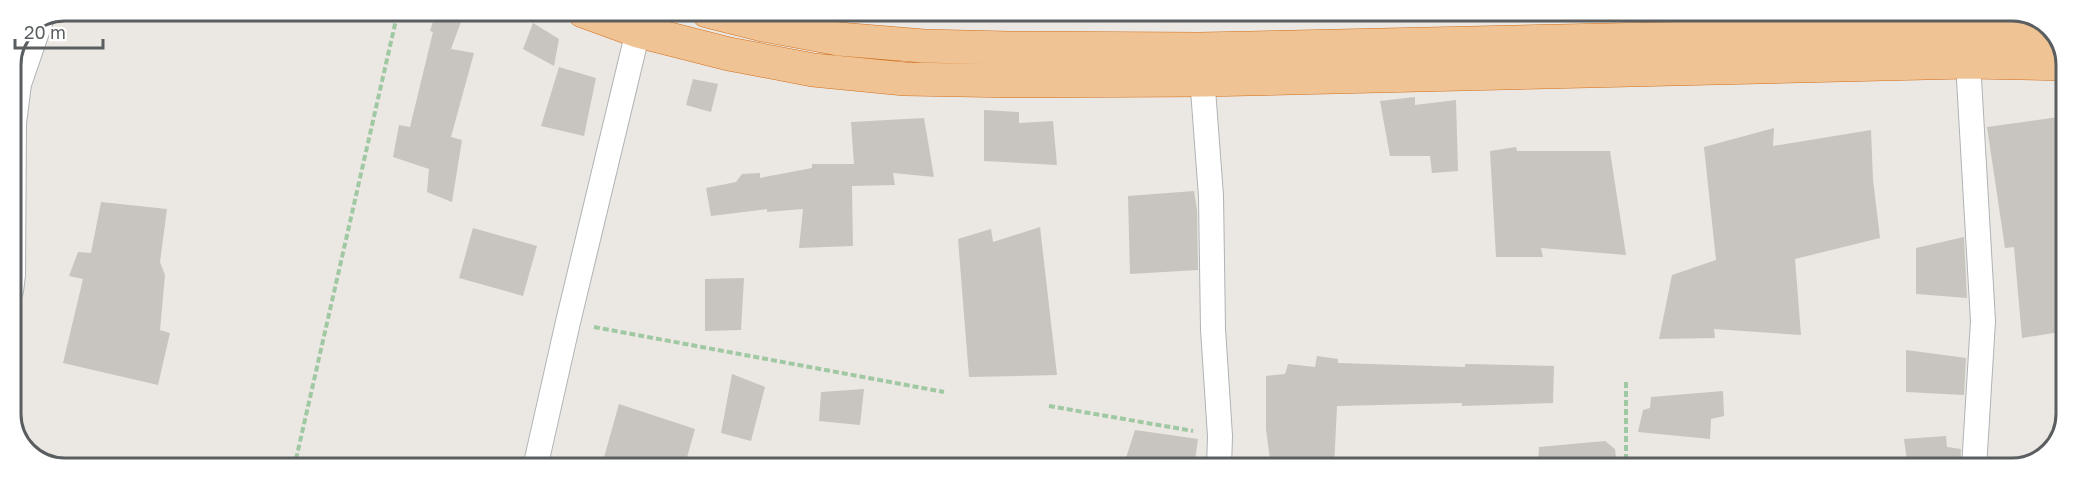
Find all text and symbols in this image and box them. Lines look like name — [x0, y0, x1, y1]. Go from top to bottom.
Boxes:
scale bar — [15, 12, 104, 50]
text: 20 m — [24, 21, 66, 43]

